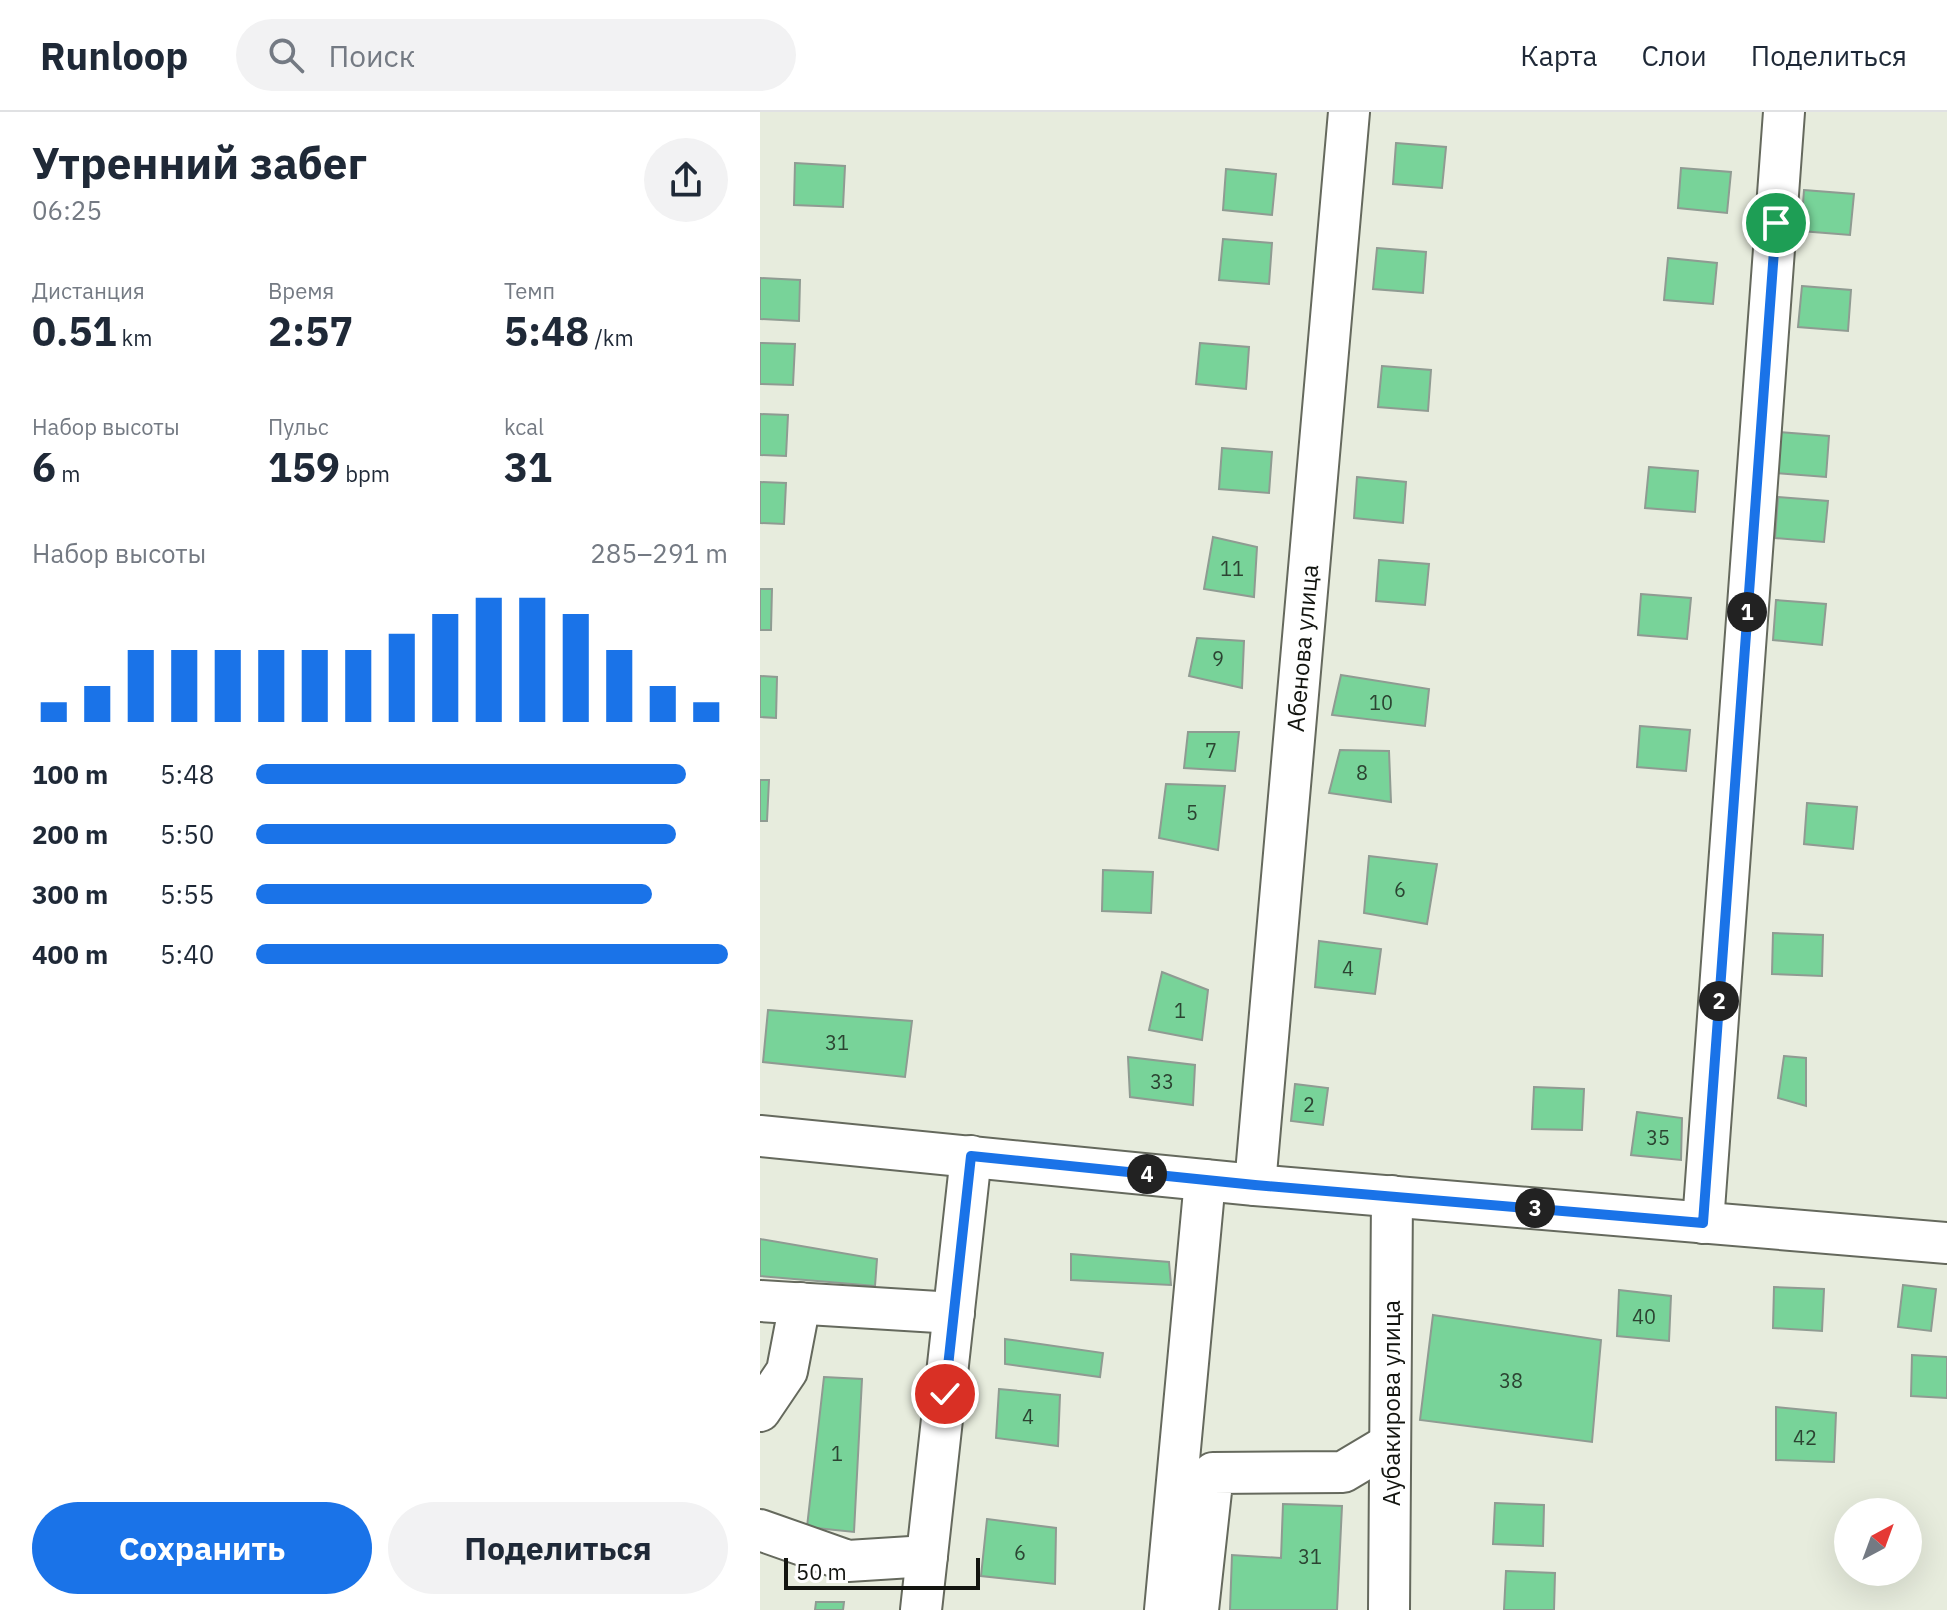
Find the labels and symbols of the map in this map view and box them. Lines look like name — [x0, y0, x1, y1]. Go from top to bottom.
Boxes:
pin — [1742, 189, 1810, 257]
house number: 11 — [1220, 555, 1244, 582]
street label: Абенова улица — [1279, 563, 1325, 733]
pin: 1 — [1727, 592, 1767, 632]
house number: 9 — [1212, 645, 1224, 672]
house number: 10 — [1369, 689, 1393, 716]
house number: 7 — [1205, 737, 1217, 764]
house number: 8 — [1356, 759, 1368, 786]
house number: 5 — [1186, 799, 1198, 826]
house number: 6 — [1394, 876, 1406, 903]
house number: 4 — [1342, 955, 1354, 982]
pin: 2 — [1699, 981, 1739, 1021]
house number: 1 — [1174, 997, 1186, 1024]
house number: 31 — [825, 1029, 849, 1056]
house number: 33 — [1150, 1068, 1174, 1095]
house number: 2 — [1303, 1091, 1315, 1118]
house number: 35 — [1646, 1124, 1670, 1151]
pin: 4 — [1127, 1154, 1167, 1194]
pin: 3 — [1515, 1188, 1555, 1228]
street label: Аубакирова улица — [1375, 1300, 1407, 1506]
house number: 40 — [1632, 1303, 1656, 1330]
pin — [911, 1360, 979, 1428]
house number: 38 — [1499, 1367, 1523, 1394]
house number: 4 — [1022, 1403, 1034, 1430]
house number: 42 — [1793, 1424, 1817, 1451]
house number: 1 — [831, 1440, 843, 1467]
north arrow — [1834, 1498, 1922, 1586]
house number: 6 — [1014, 1539, 1026, 1566]
house number: 31 — [1298, 1543, 1322, 1570]
scale bar — [784, 1554, 980, 1590]

